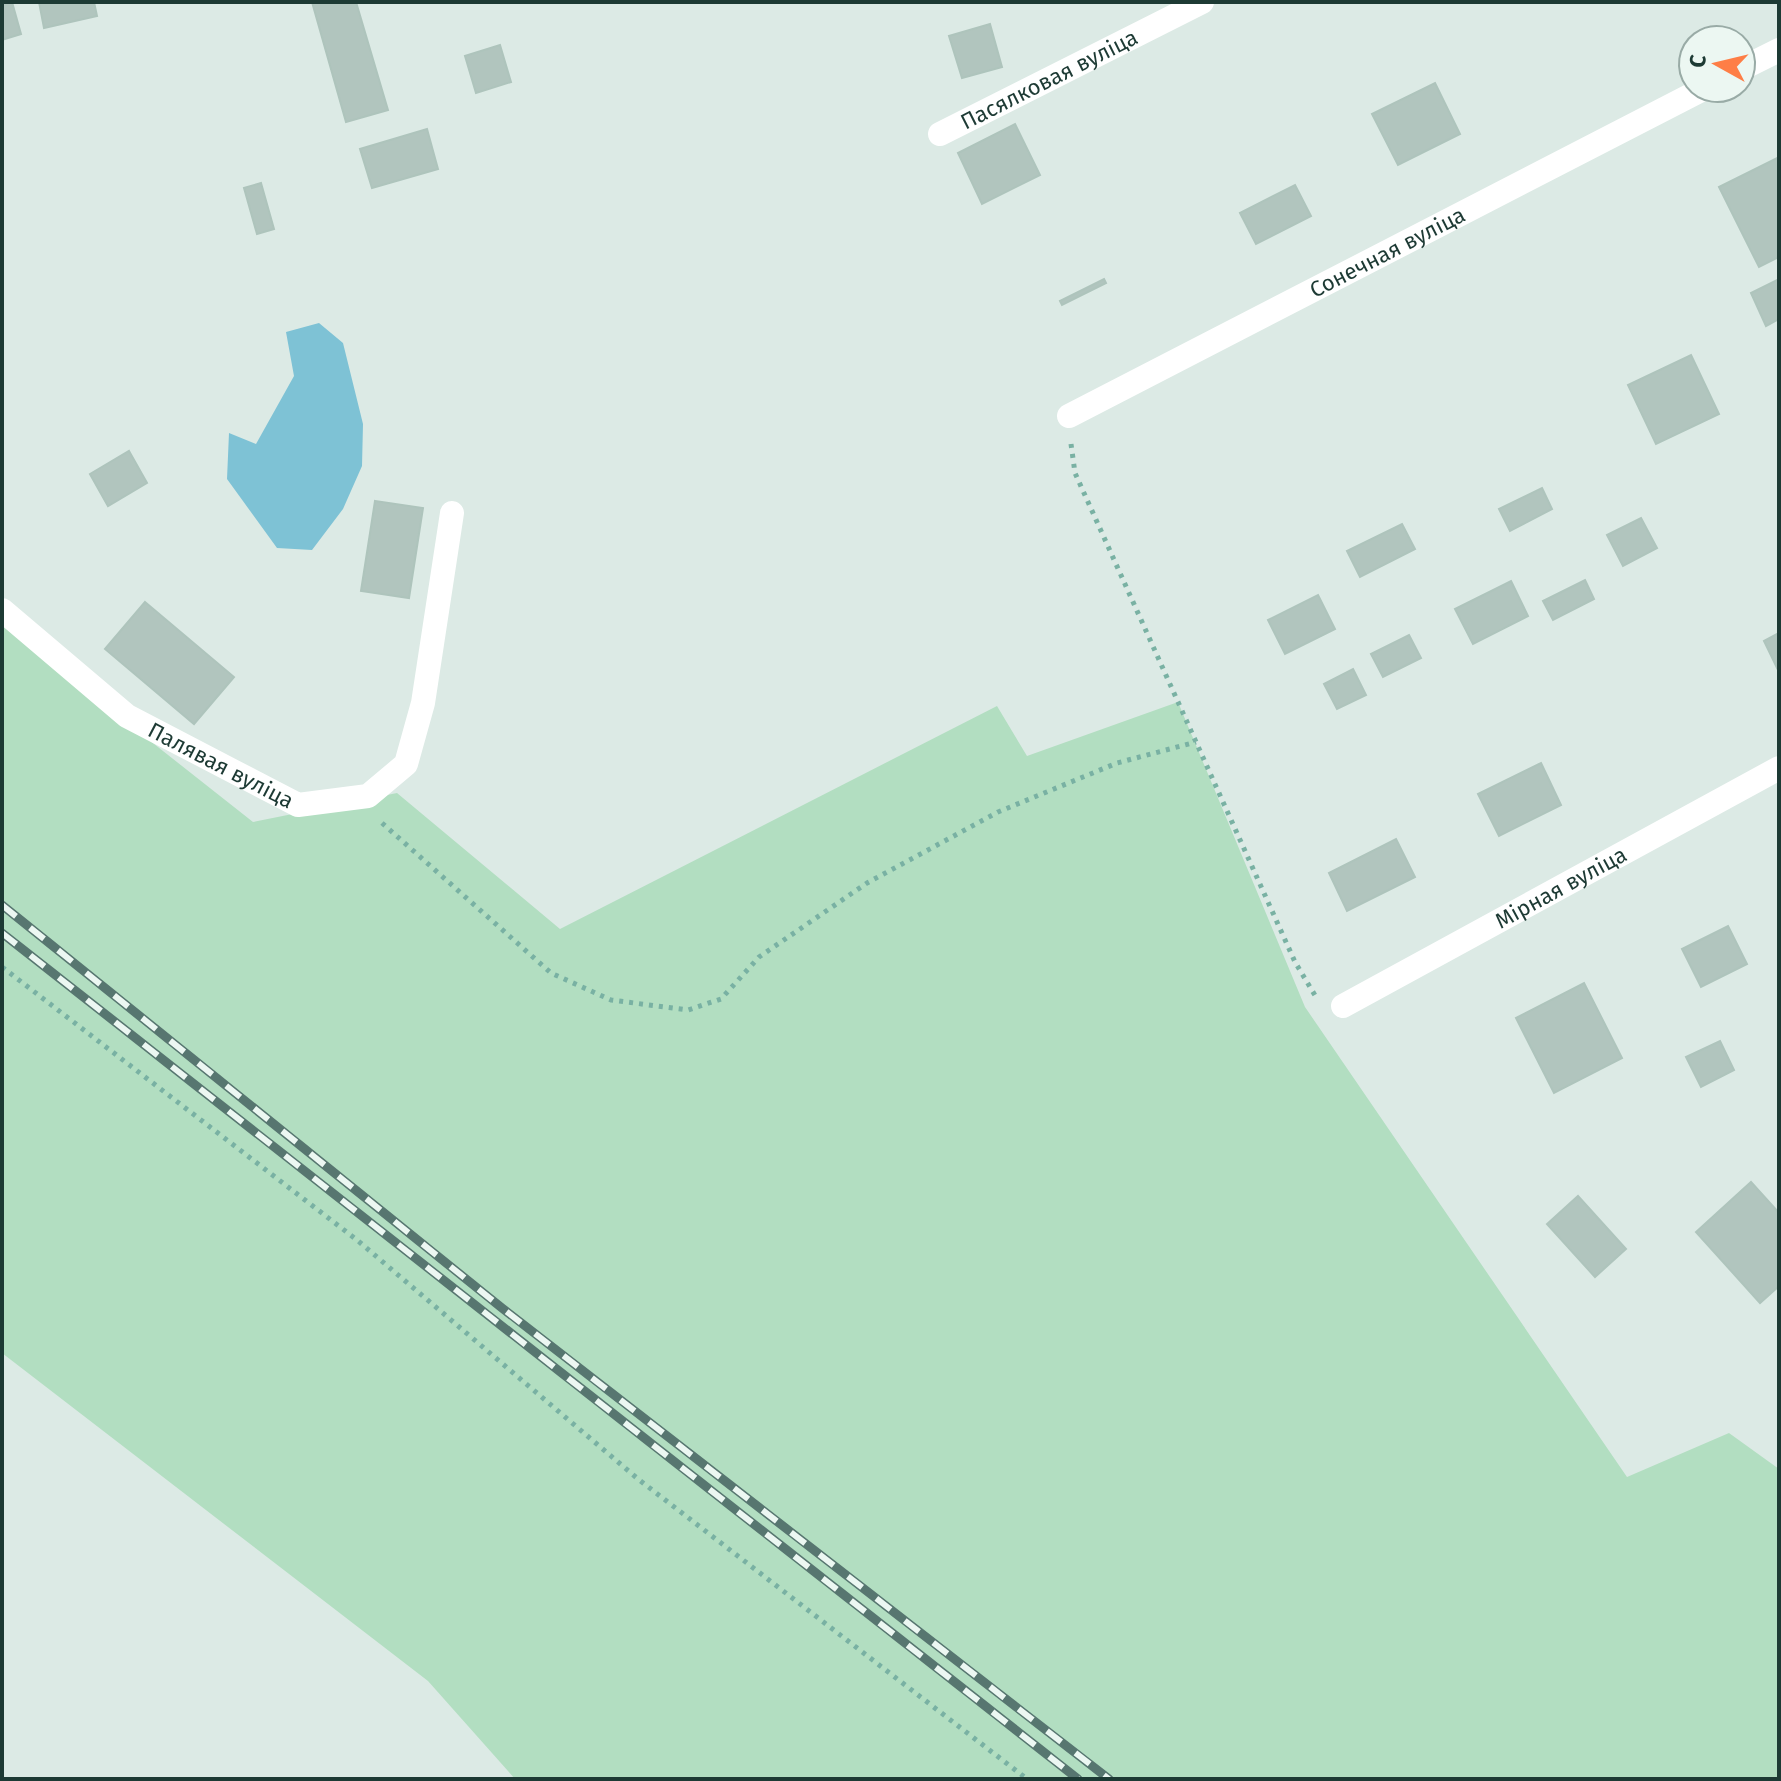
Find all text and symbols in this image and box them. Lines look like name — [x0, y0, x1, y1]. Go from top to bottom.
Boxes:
street label: Пасялковая вуліца — [956, 24, 1142, 135]
north arrow — [1677, 24, 1757, 104]
text: С — [1683, 53, 1712, 69]
street label: Сонечная вуліца — [1305, 201, 1470, 304]
street label: Палявая вуліца — [144, 716, 298, 814]
street label: Мірная вуліца — [1490, 841, 1631, 934]

